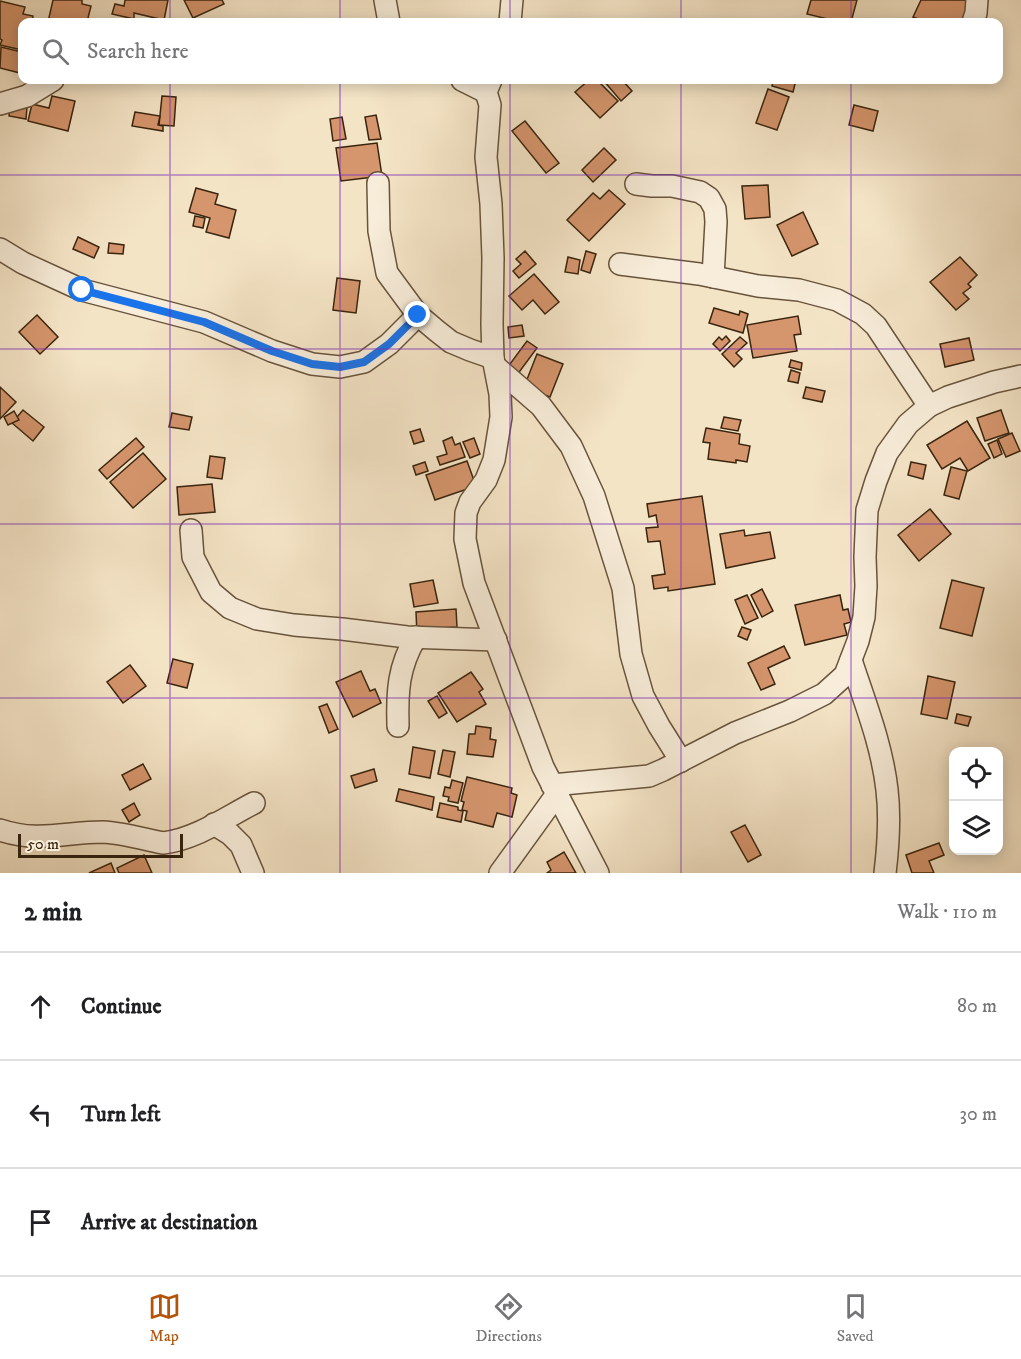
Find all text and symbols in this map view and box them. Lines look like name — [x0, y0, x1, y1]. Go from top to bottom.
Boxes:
search box — [18, 18, 1003, 84]
icon: search — [39, 35, 72, 68]
text: Search here — [87, 38, 189, 65]
route start — [68, 276, 94, 302]
route end — [404, 301, 430, 327]
map controls — [949, 747, 1003, 855]
button: locate — [949, 747, 1003, 801]
button: layers — [949, 801, 1003, 855]
scale bar — [18, 831, 183, 858]
text: 50 m — [27, 834, 59, 854]
text: 2 min — [24, 896, 82, 929]
text: Walk · 110 m — [897, 900, 997, 925]
icon: ahead — [24, 990, 57, 1023]
text: Continue — [81, 993, 162, 1020]
text: 80 m — [957, 994, 997, 1019]
icon: left — [24, 1098, 57, 1131]
text: Turn left — [81, 1101, 161, 1128]
text: 30 m — [959, 1102, 997, 1127]
icon: arrive — [24, 1206, 57, 1239]
text: Arrive at destination — [81, 1209, 258, 1236]
tab: Map — [148, 1290, 181, 1346]
tab: Directions — [476, 1290, 542, 1346]
tab: Saved — [837, 1290, 874, 1346]

